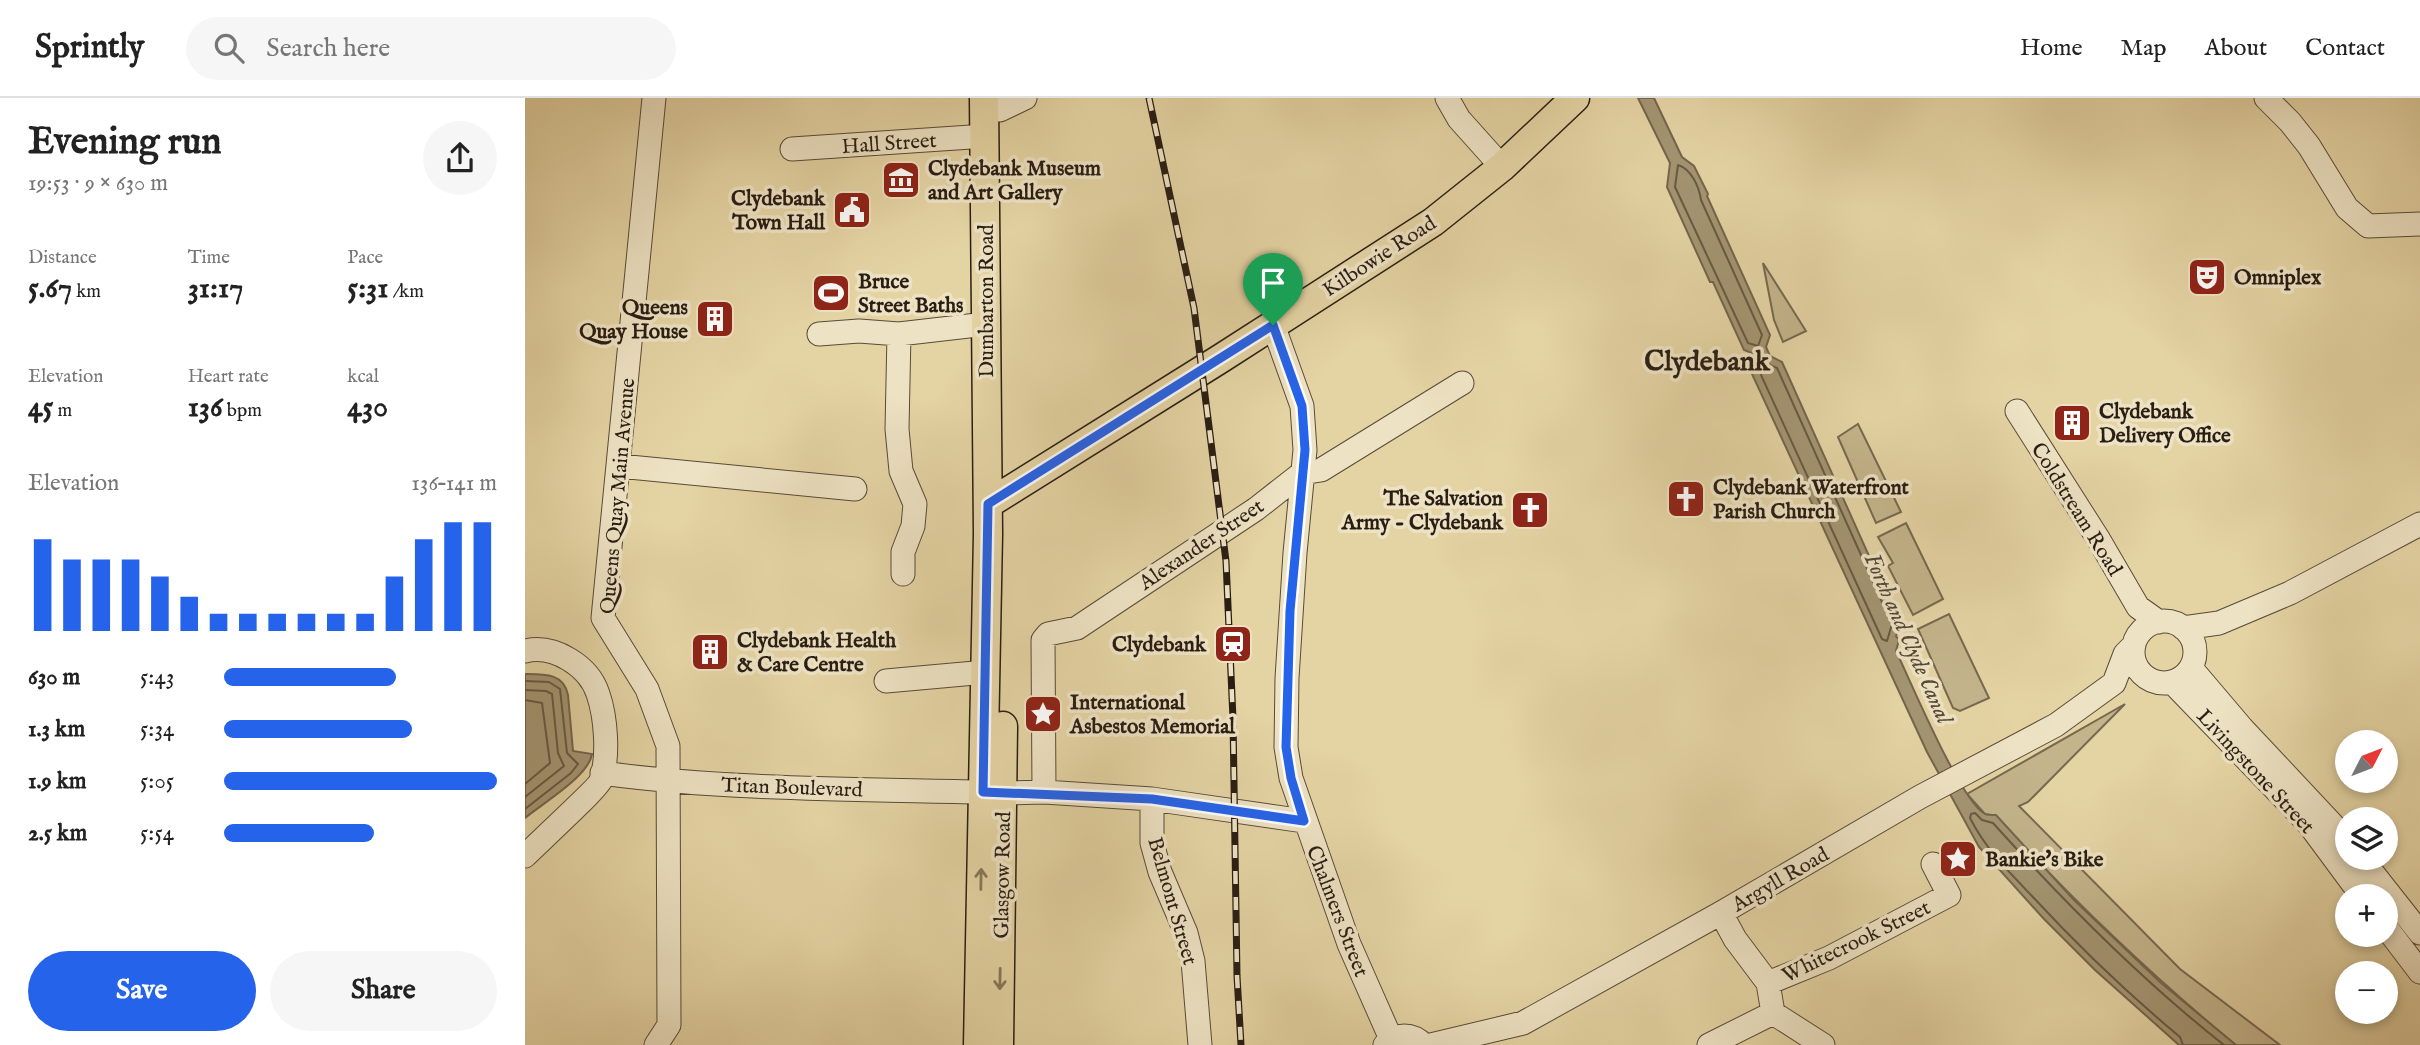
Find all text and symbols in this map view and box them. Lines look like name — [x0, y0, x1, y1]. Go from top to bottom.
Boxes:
search box — [186, 17, 676, 80]
text: Sprintly — [35, 27, 144, 69]
icon: search — [210, 29, 248, 67]
text: Search here — [266, 32, 390, 65]
text: Home — [2020, 33, 2083, 64]
text: Map — [2121, 33, 2167, 64]
text: About — [2205, 33, 2267, 64]
text: Contact — [2305, 33, 2385, 64]
text: Evening run — [28, 119, 222, 167]
button: share — [423, 121, 497, 195]
street label: Hall Street — [841, 128, 938, 161]
place label: Clydebank Museum and Art Gallery — [928, 156, 1102, 207]
museum icon: Clydebank Museum and Art Gallery — [880, 159, 922, 201]
text: 19:53 · 9 × 630 m — [28, 169, 168, 198]
place label: Clydebank Town Hall — [731, 186, 826, 237]
public building icon: Clydebank Town Hall — [831, 189, 873, 231]
street label: Kilbowie Road — [1318, 210, 1442, 304]
street label: Dumbarton Road — [974, 223, 1001, 378]
text: Distance — [28, 246, 97, 270]
text: Time — [188, 246, 230, 270]
text: Pace — [347, 246, 383, 270]
pin — [1243, 253, 1303, 325]
theatre icon: Omniplex — [2186, 256, 2228, 298]
icon: arrive — [1254, 264, 1292, 302]
place label: Omniplex — [2234, 265, 2322, 292]
place label: Bruce Street Baths — [858, 269, 964, 320]
text: 5.67 — [28, 270, 72, 308]
text: 31:17 — [188, 270, 243, 308]
text: 5:31 — [347, 270, 389, 308]
sports icon: Bruce Street Baths — [810, 272, 852, 314]
text: km — [72, 280, 101, 304]
text: /km — [389, 280, 424, 304]
place label: Queens Quay House — [579, 295, 688, 346]
building icon: Queens Quay House — [694, 298, 736, 340]
district label: Clydebank — [1644, 345, 1771, 380]
text: Elevation — [28, 365, 103, 389]
text: Heart rate — [188, 365, 269, 389]
text: kcal — [347, 365, 379, 389]
street label: Queens Quay Main Avenue — [595, 377, 642, 615]
text: 45 — [28, 389, 53, 427]
text: 136 — [188, 389, 223, 427]
text: 430 — [347, 389, 388, 427]
text: m — [53, 399, 72, 423]
text: bpm — [223, 399, 262, 423]
place label: Clydebank Delivery Office — [2099, 399, 2231, 450]
building icon: Clydebank Delivery Office — [2051, 402, 2093, 444]
street label: Coldstream Road — [2024, 438, 2128, 582]
text: Elevation — [28, 469, 119, 498]
text: 136–141 m — [411, 469, 497, 498]
place label: Clydebank Waterfront Parish Church — [1713, 475, 1910, 526]
church icon: Clydebank Waterfront Parish Church — [1665, 478, 1707, 520]
place label: The Salvation Army - Clydebank — [1341, 486, 1504, 537]
church icon: The Salvation Army - Clydebank — [1509, 489, 1551, 531]
street label: Alexander Street — [1133, 493, 1270, 598]
water label: Forth and Clyde Canal — [1857, 549, 1959, 730]
station icon: Clydebank — [1212, 623, 1254, 665]
place label: Clydebank Health & Care Centre — [737, 628, 897, 679]
building icon: Clydebank Health & Care Centre — [689, 631, 731, 673]
place label: Clydebank — [1112, 632, 1207, 659]
text: 630 m — [28, 663, 80, 692]
text: 5:43 — [140, 663, 174, 692]
place label: International Asbestos Memorial — [1069, 690, 1236, 741]
place icon: International Asbestos Memorial — [1022, 693, 1064, 735]
street label: Livingstone Street — [2190, 704, 2320, 840]
text: 1.3 km — [28, 715, 85, 744]
text: 5:34 — [140, 715, 174, 744]
north arrow — [2335, 730, 2397, 793]
map controls — [2335, 730, 2398, 1024]
text: 1.9 km — [28, 767, 87, 796]
text: 5:05 — [140, 767, 174, 796]
street label: Titan Boulevard — [721, 773, 864, 804]
button: layers — [2335, 807, 2398, 870]
street label: Glasgow Road — [989, 810, 1018, 939]
text: 2.5 km — [28, 819, 87, 848]
text: 5:54 — [140, 819, 174, 848]
street label: Belmont Street — [1140, 834, 1203, 968]
place icon: Bankie's Bike — [1937, 838, 1979, 880]
street label: Argyll Road — [1727, 841, 1835, 919]
street label: Chalmers Street — [1299, 842, 1374, 981]
place label: Bankie's Bike — [1985, 847, 2104, 874]
one-way arrow — [974, 868, 988, 891]
button: + — [2335, 884, 2398, 947]
street label: Whitecrook Street — [1778, 895, 1935, 990]
button: Save — [28, 951, 256, 1031]
button: Share — [270, 951, 497, 1031]
button: − — [2335, 961, 2398, 1024]
one-way arrow — [994, 967, 1007, 990]

